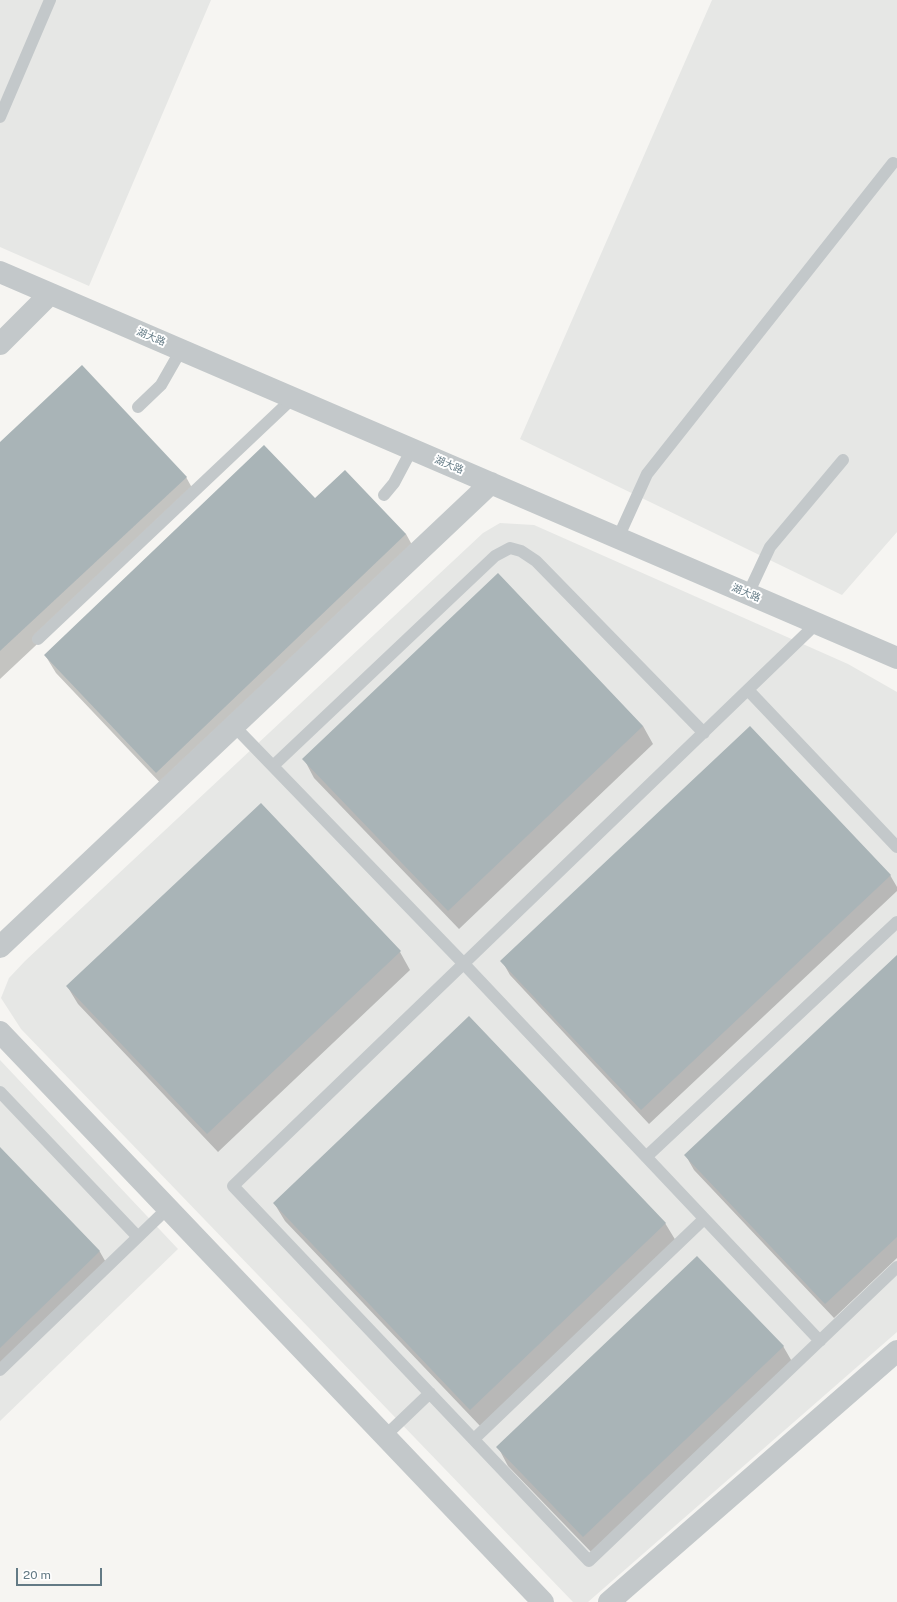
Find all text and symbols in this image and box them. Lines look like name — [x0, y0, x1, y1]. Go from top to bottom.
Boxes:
street label: 湖大路 — [135, 326, 167, 348]
street label: 湖大路 — [433, 454, 465, 476]
street label: 湖大路 — [730, 582, 762, 604]
scale bar — [18, 1560, 104, 1586]
text: 20 m — [23, 1568, 51, 1582]

